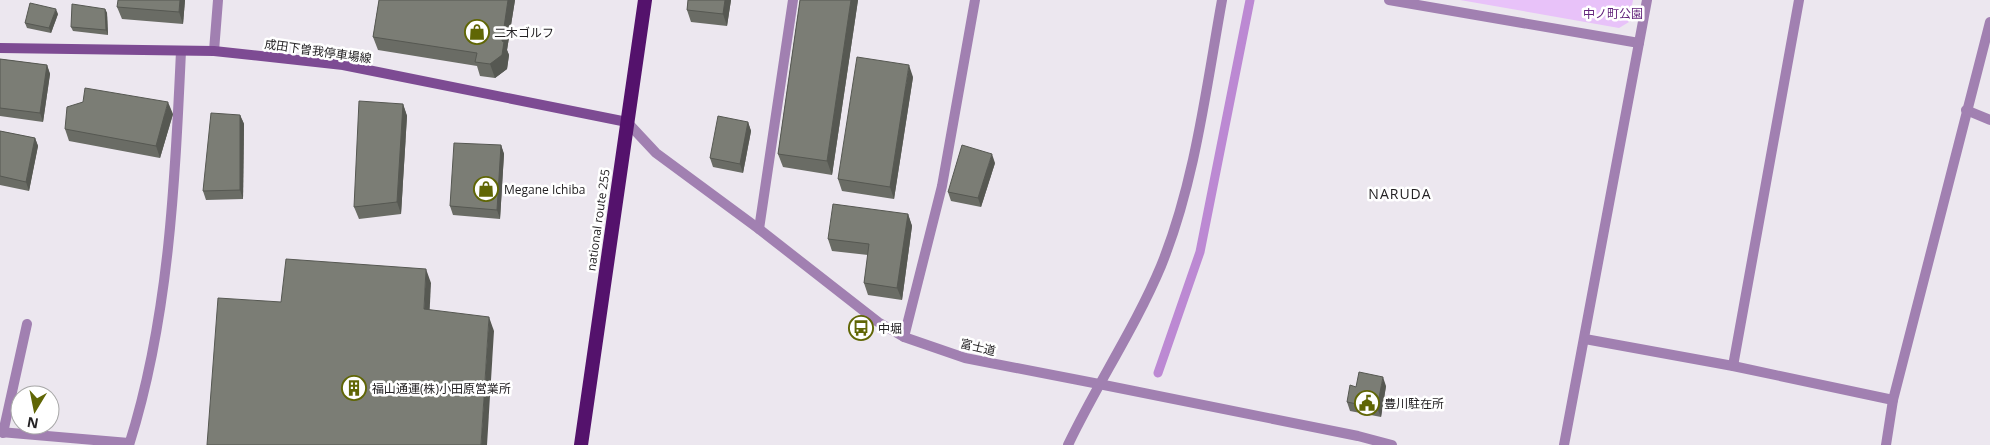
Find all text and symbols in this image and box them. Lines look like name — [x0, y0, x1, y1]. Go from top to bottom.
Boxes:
park label: 中ノ町公園 — [1583, 5, 1643, 22]
shop icon: 二木ゴルフ — [464, 19, 490, 45]
place label: 二木ゴルフ — [494, 24, 554, 41]
street label: 成田下曽我停車場線 — [263, 35, 373, 67]
street label: national route 255 — [582, 168, 614, 272]
shop icon: Megane Ichiba — [473, 176, 499, 202]
place label: Megane Ichiba — [504, 181, 585, 198]
district label: NARUDA — [1368, 184, 1432, 203]
bus stop icon: 中堀 — [848, 315, 874, 341]
place label: 中堀 — [878, 320, 902, 337]
street label: 富士道 — [959, 335, 997, 359]
building icon: 福山通運(株)小田原営業所 — [341, 375, 367, 401]
place label: 福山通運(株)小田原営業所 — [372, 380, 511, 397]
north arrow — [10, 385, 60, 435]
public building icon: 豊川駐在所 — [1354, 390, 1380, 416]
place label: 豊川駐在所 — [1384, 395, 1444, 412]
text: N — [25, 413, 40, 434]

